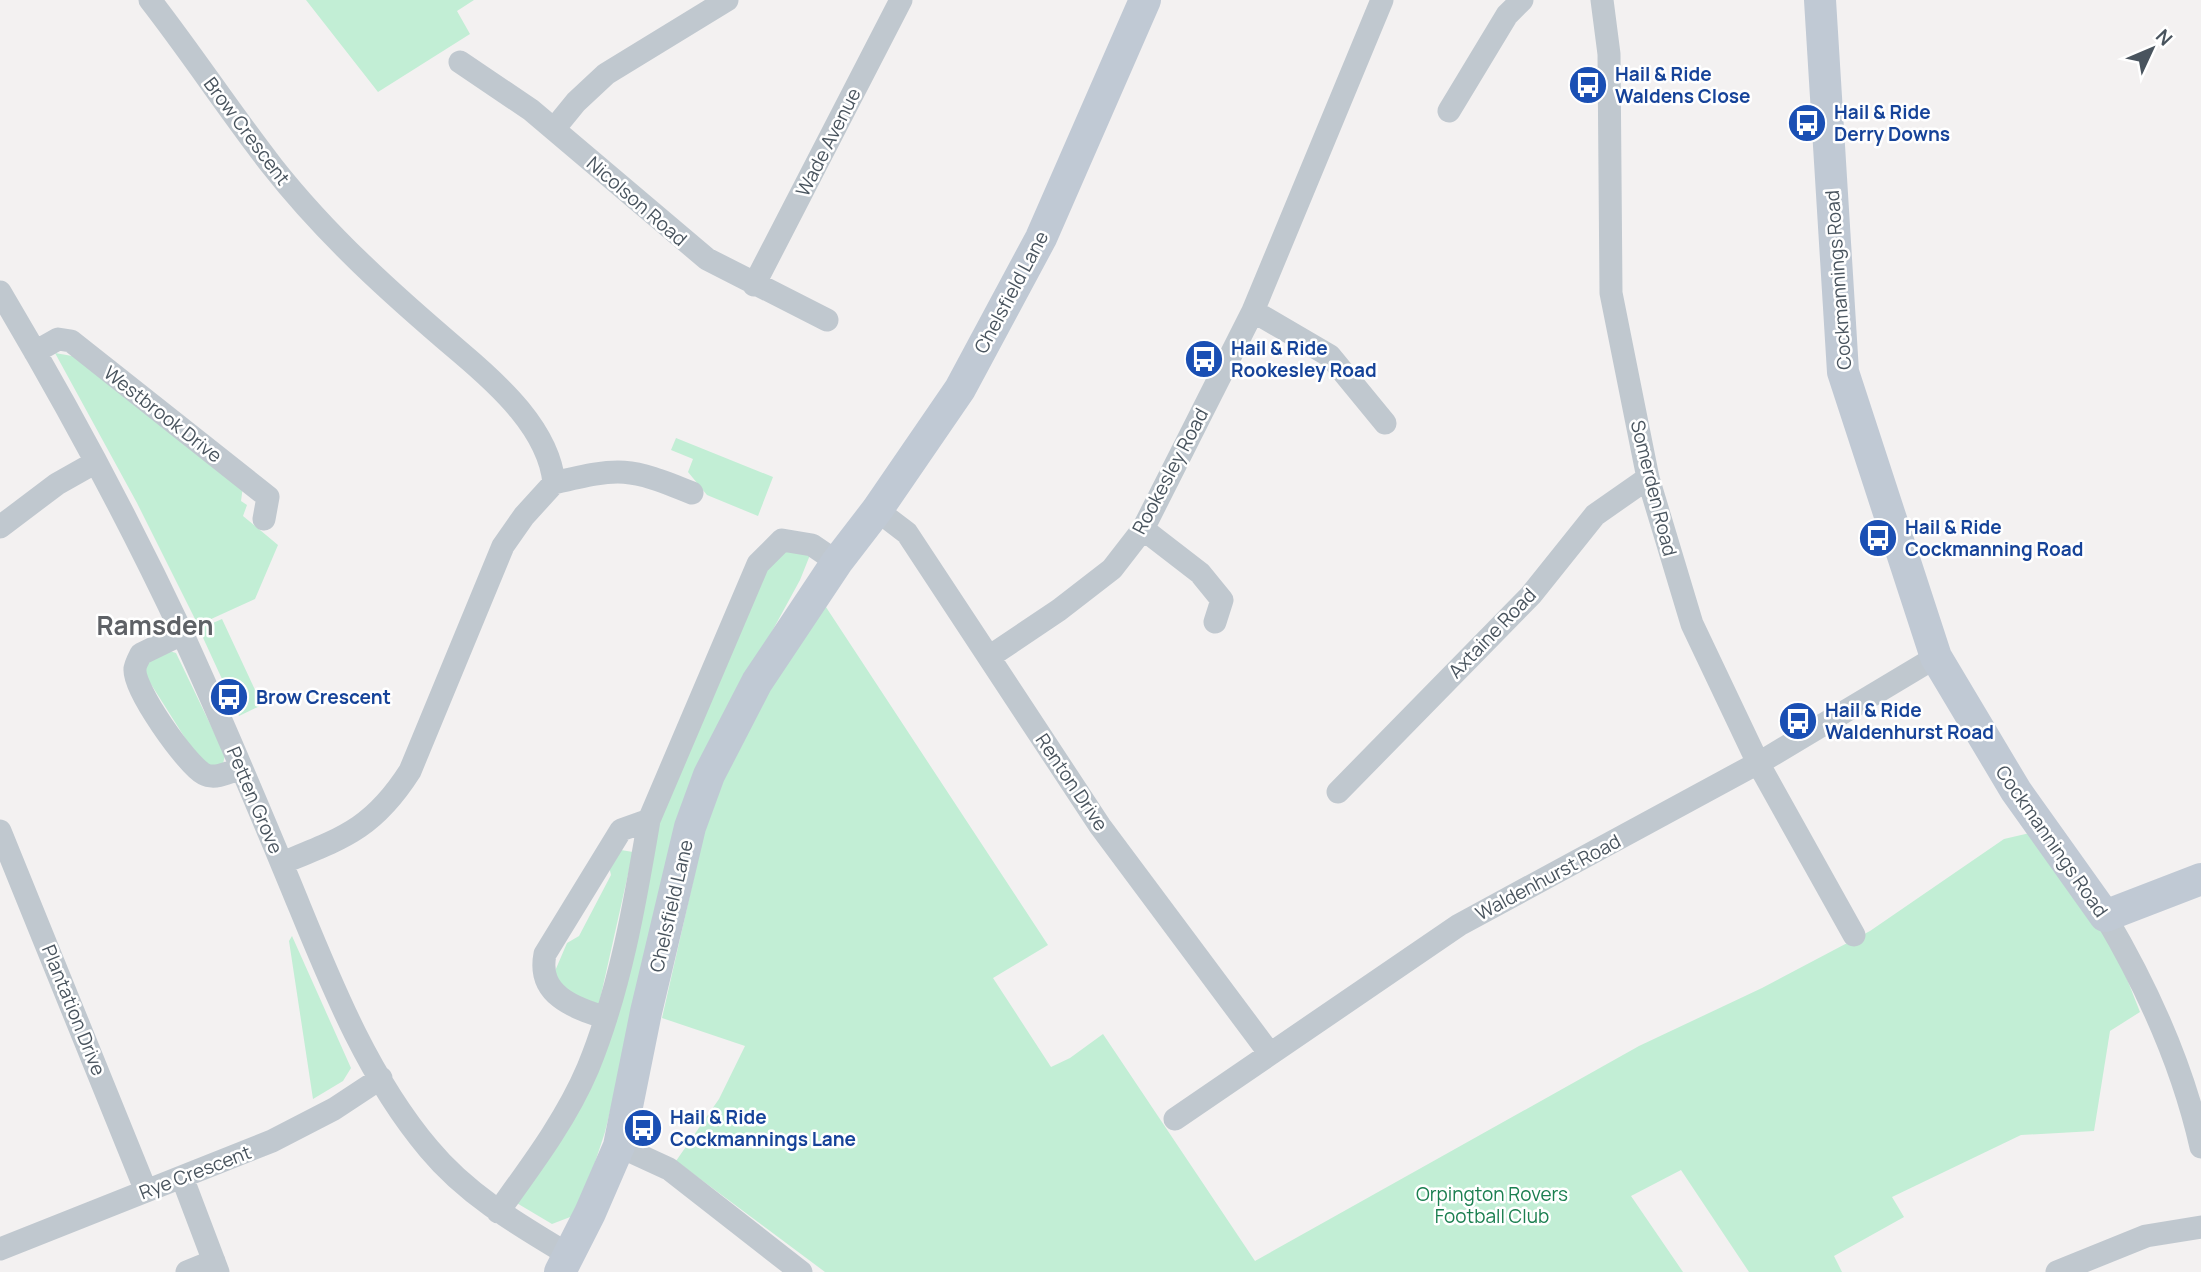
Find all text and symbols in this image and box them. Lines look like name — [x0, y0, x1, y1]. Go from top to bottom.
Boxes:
north arrow — [2117, 14, 2187, 84]
text: N — [2150, 23, 2178, 51]
place label: Hail & Ride Waldens Close — [1615, 61, 1750, 109]
bus stop icon: Hail & Ride Waldens Close — [1567, 64, 1609, 106]
street label: Brow Crescent — [198, 72, 296, 190]
street label: Wade Avenue — [789, 83, 867, 201]
place label: Hail & Ride Derry Downs — [1834, 99, 1950, 147]
bus stop icon: Hail & Ride Derry Downs — [1786, 102, 1828, 144]
street label: Nicolson Road — [581, 150, 693, 252]
street label: Cockmannings Road — [1819, 189, 1857, 371]
street label: Chelsfield Lane — [968, 226, 1054, 358]
place label: Hail & Ride Rookesley Road — [1231, 335, 1377, 383]
bus stop icon: Hail & Ride Rookesley Road — [1183, 338, 1225, 380]
street label: Westbrook Drive — [99, 360, 227, 468]
street label: Rookesley Road — [1126, 404, 1214, 538]
street label: Somerden Road — [1625, 417, 1683, 559]
place label: Hail & Ride Cockmanning Road — [1905, 514, 2083, 562]
bus stop icon: Hail & Ride Cockmanning Road — [1857, 517, 1899, 559]
street label: Axtaine Road — [1442, 582, 1542, 684]
district label: Ramsden — [96, 607, 214, 643]
bus stop icon: Brow Crescent — [208, 676, 250, 718]
place label: Brow Crescent — [256, 684, 391, 710]
place label: Hail & Ride Waldenhurst Road — [1825, 697, 1994, 745]
bus stop icon: Hail & Ride Waldenhurst Road — [1777, 700, 1819, 742]
street label: Renton Drive — [1030, 728, 1114, 836]
street label: Petten Grove — [221, 743, 289, 857]
street label: Cockmannings Road — [1990, 760, 2114, 922]
street label: Waldenhurst Road — [1471, 828, 1625, 926]
street label: Chelsfield Lane — [643, 837, 699, 975]
street label: Plantation Drive — [36, 941, 112, 1079]
place label: Hail & Ride Cockmannings Lane — [670, 1104, 856, 1152]
bus stop icon: Hail & Ride Cockmannings Lane — [622, 1107, 664, 1149]
street label: Rye Crescent — [135, 1139, 255, 1205]
park label: Orpington Rovers Football Club — [1416, 1181, 1568, 1229]

